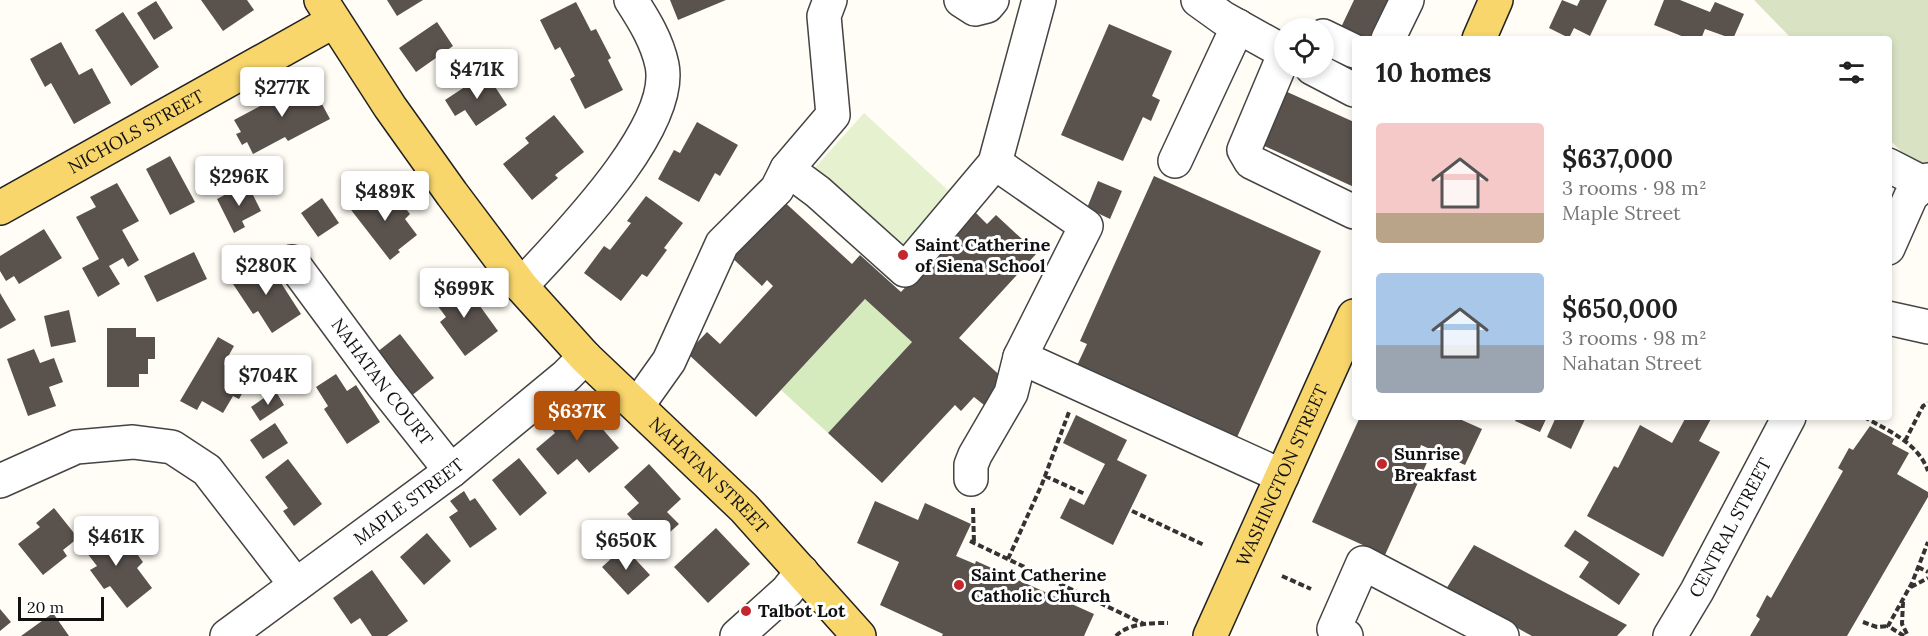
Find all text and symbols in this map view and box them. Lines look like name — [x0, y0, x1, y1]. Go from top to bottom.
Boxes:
map controls — [1274, 18, 1334, 78]
button: locate — [1274, 18, 1334, 78]
pin: $471K — [435, 49, 519, 100]
text: $471K — [450, 56, 504, 81]
text: 10 homes — [1376, 56, 1491, 89]
icon: filters — [1835, 56, 1868, 89]
pin: $277K — [240, 67, 324, 118]
text: $277K — [254, 74, 310, 99]
street label: NICHOLS STREET — [64, 84, 208, 179]
text: $637,000 — [1562, 142, 1673, 175]
icon: home — [1424, 147, 1496, 219]
pin: $296K — [197, 156, 281, 207]
text: $296K — [209, 163, 269, 188]
pin: $489K — [343, 171, 427, 222]
text: 3 rooms · 98 m² — [1562, 175, 1707, 200]
text: $489K — [355, 178, 415, 203]
text: Maple Street — [1562, 200, 1681, 225]
place label: Saint Catherine of Siena School — [915, 233, 1051, 277]
pin: $280K — [224, 245, 308, 296]
marker: Saint Catherine of Siena School — [896, 248, 910, 262]
text: $280K — [236, 252, 296, 277]
pin: $699K — [422, 268, 506, 319]
text: $699K — [434, 275, 494, 300]
text: $650,000 — [1562, 292, 1678, 325]
icon: home — [1424, 297, 1496, 369]
street label: NAHATAN COURT — [327, 314, 439, 450]
text: 3 rooms · 98 m² — [1562, 325, 1707, 350]
text: Nahatan Street — [1562, 350, 1702, 375]
pin: $704K — [226, 355, 310, 406]
text: $704K — [238, 362, 298, 387]
street label: WASHINGTON STREET — [1231, 380, 1333, 570]
pin: $637K — [535, 391, 619, 442]
text: $637K — [548, 398, 606, 423]
street label: NAHATAN STREET — [644, 412, 774, 539]
place label: Sunrise Breakfast — [1394, 442, 1477, 486]
street label: MAPLE STREET — [349, 453, 469, 550]
street label: CENTRAL STREET — [1684, 453, 1777, 601]
marker: Sunrise Breakfast — [1375, 457, 1389, 471]
pin: $461K — [74, 516, 158, 567]
pin: $650K — [584, 520, 668, 571]
text: $461K — [88, 523, 144, 548]
text: $650K — [595, 527, 657, 552]
place label: Saint Catherine Catholic Church — [971, 563, 1111, 607]
marker: Saint Catherine Catholic Church — [952, 578, 966, 592]
scale bar — [18, 594, 104, 622]
text: 20 m — [27, 597, 64, 617]
place label: Talbot Lot — [758, 599, 846, 622]
marker: Talbot Lot — [739, 604, 753, 618]

